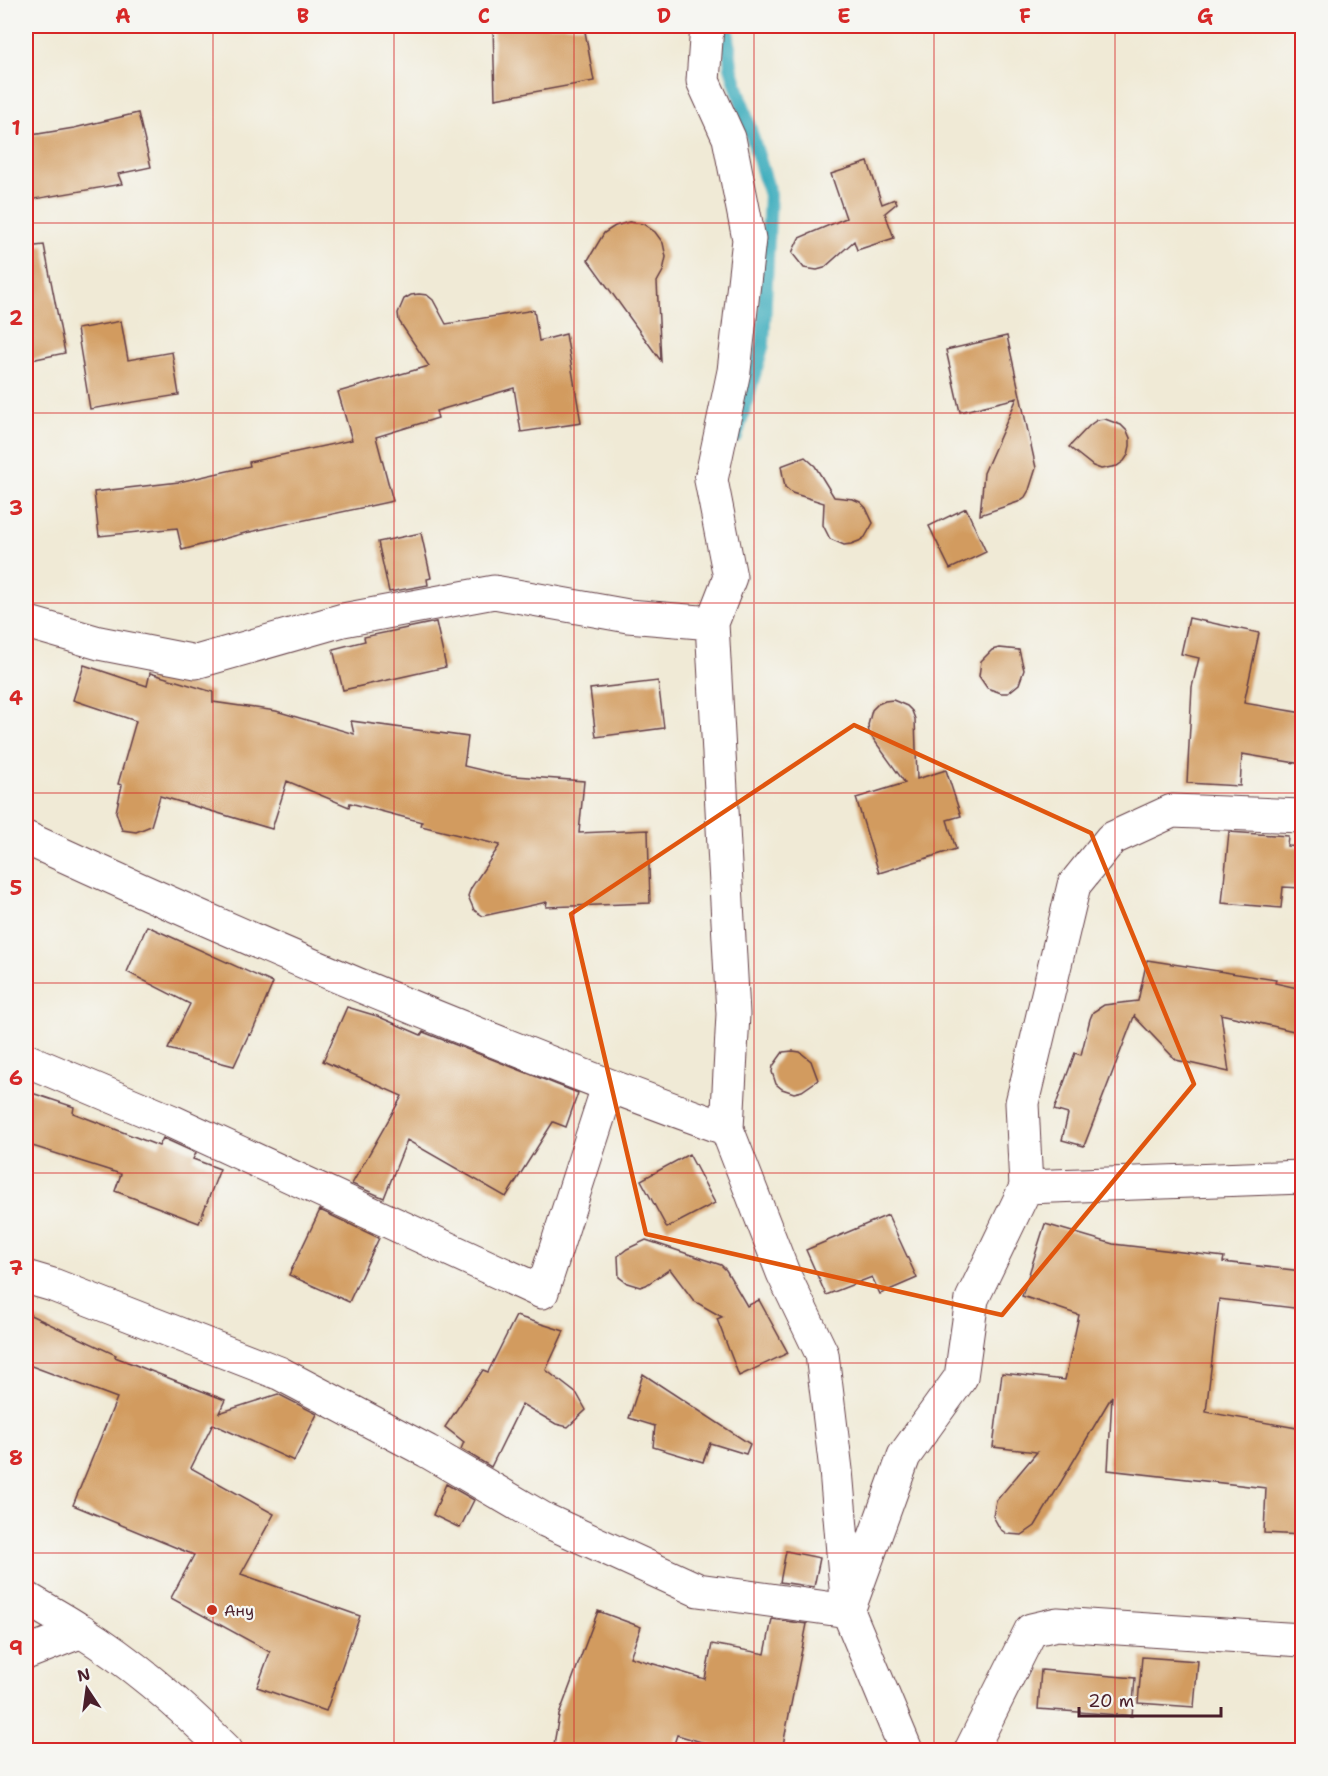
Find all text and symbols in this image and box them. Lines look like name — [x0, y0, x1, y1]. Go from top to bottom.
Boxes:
text: A — [115, 3, 131, 29]
text: B — [297, 3, 309, 29]
text: C — [478, 3, 490, 29]
text: D — [657, 3, 671, 29]
text: E — [837, 3, 851, 29]
text: F — [1019, 3, 1031, 29]
text: G — [1197, 3, 1213, 29]
text: 1 — [11, 115, 21, 141]
text: 2 — [9, 305, 23, 331]
text: 3 — [9, 495, 23, 521]
text: 4 — [9, 685, 23, 711]
text: 5 — [10, 875, 22, 901]
text: 6 — [9, 1065, 23, 1091]
text: 7 — [9, 1255, 23, 1281]
text: 8 — [9, 1445, 23, 1471]
place label: Ану — [224, 1600, 254, 1621]
marker: Ану — [205, 1603, 219, 1617]
text: 9 — [9, 1635, 23, 1661]
north arrow — [57, 1659, 117, 1719]
text: N — [75, 1663, 92, 1687]
scale bar — [1079, 1680, 1222, 1718]
text: 20 m — [1088, 1689, 1134, 1713]

